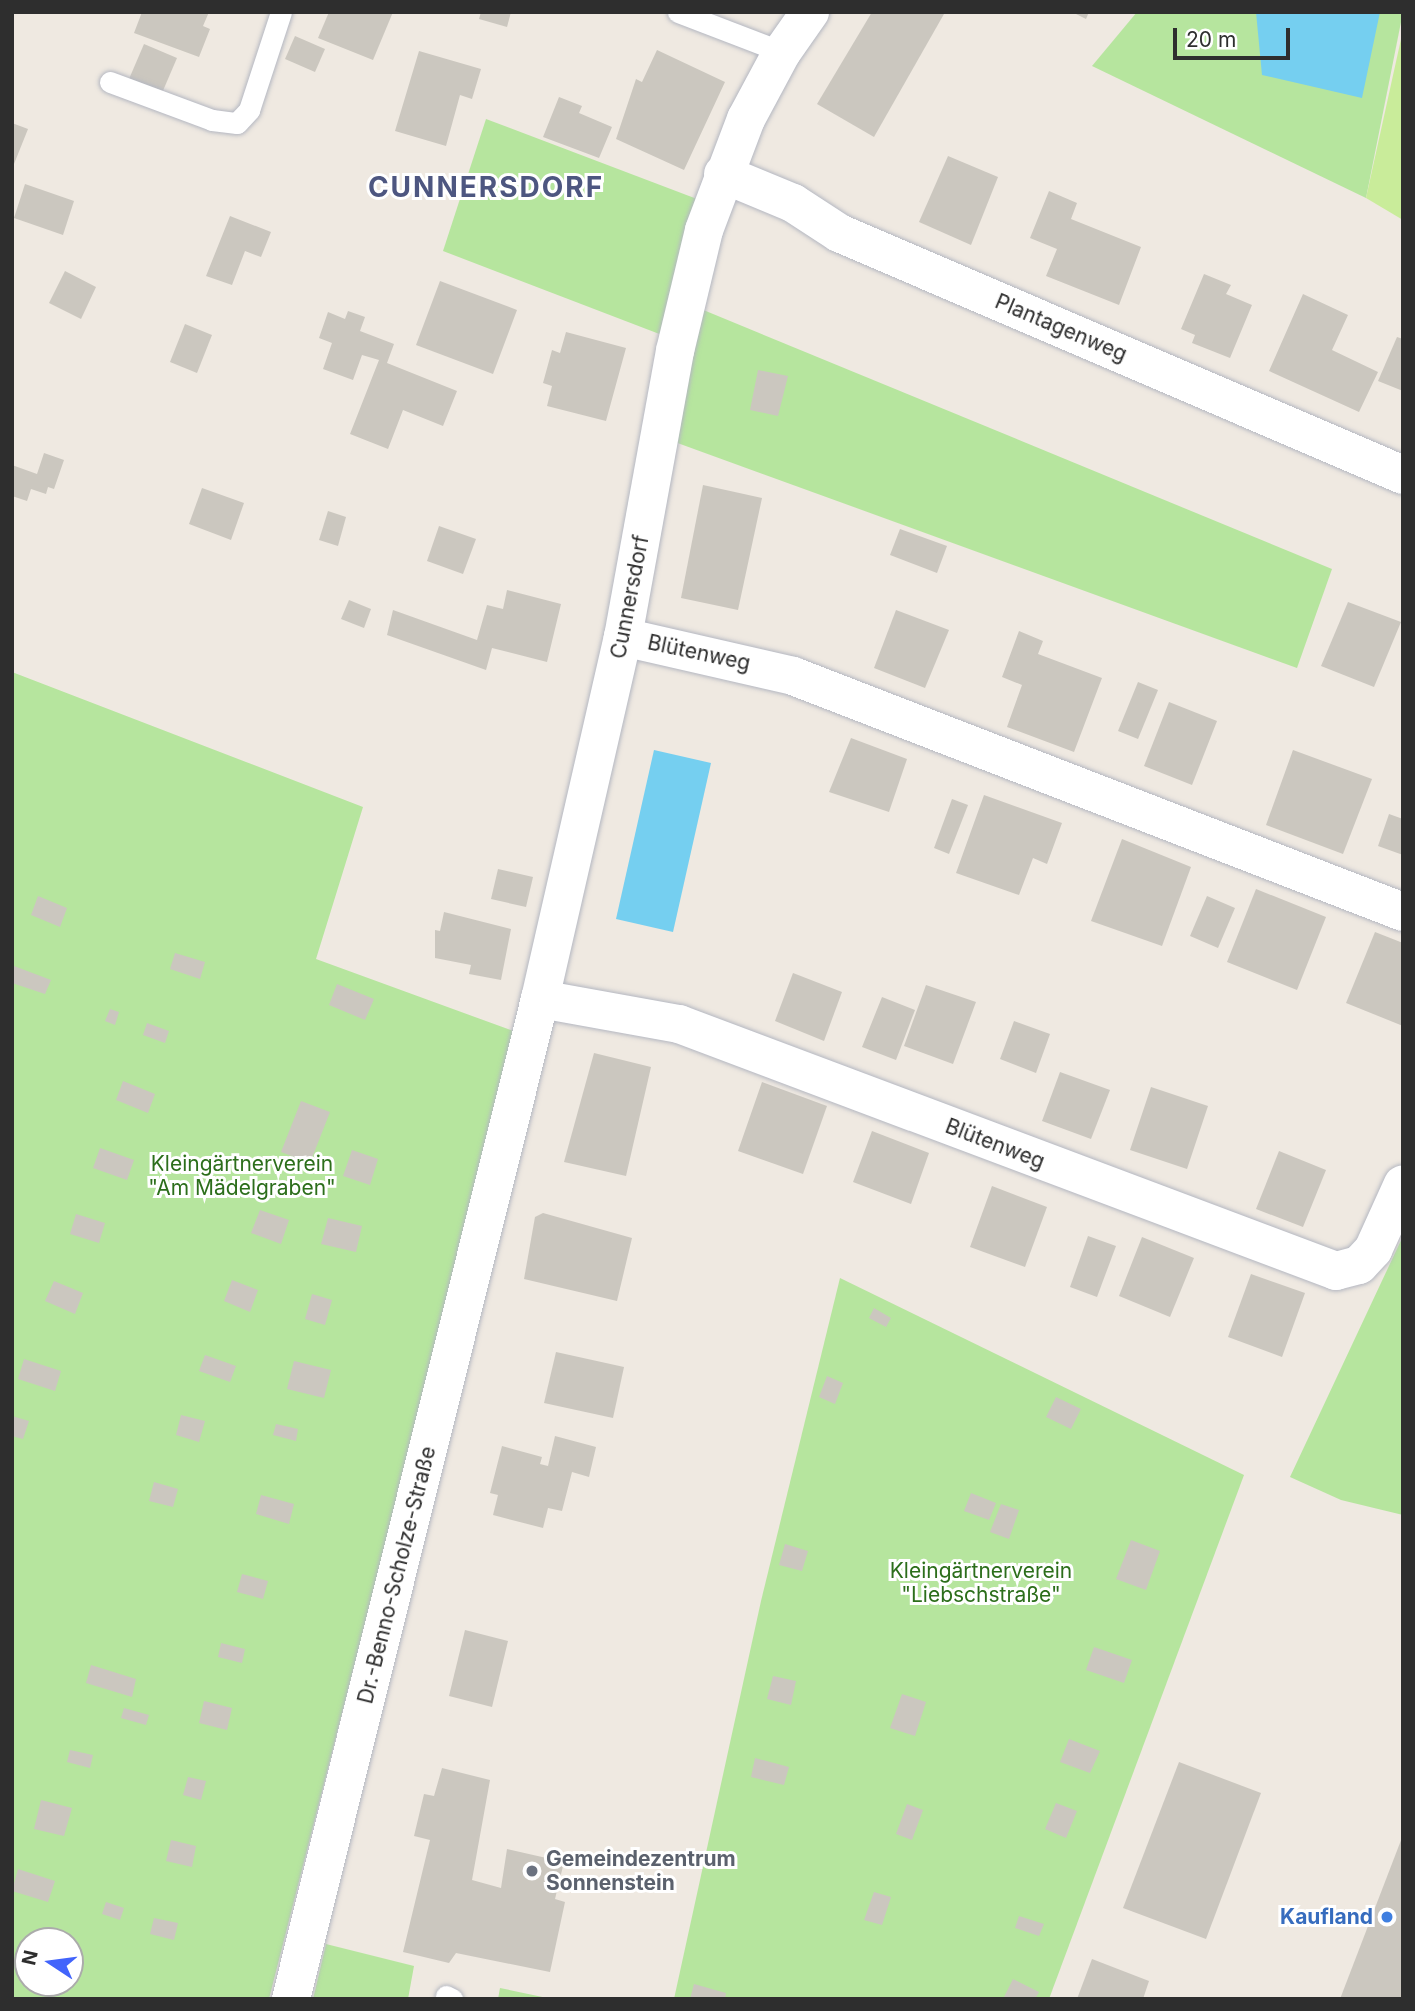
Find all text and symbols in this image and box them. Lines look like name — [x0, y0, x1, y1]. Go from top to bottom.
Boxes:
scale bar — [1177, 14, 1294, 58]
text: 20 m — [1186, 27, 1236, 52]
district label: CUNNERSDORF — [369, 170, 603, 204]
street label: Plantagenweg — [991, 289, 1131, 367]
street label: Cunnersdorf — [606, 533, 654, 661]
street label: Blütenweg — [645, 630, 753, 676]
street label: Blütenweg — [942, 1114, 1048, 1174]
park label: Kleingärtnerverein "Am Mädelgraben" — [148, 1151, 336, 1201]
street label: Dr.-Benno-Scholze-Straße — [353, 1444, 441, 1706]
park label: Kleingärtnerverein "Liebschstraße" — [890, 1558, 1072, 1608]
place label: Gemeindezentrum Sonnenstein — [546, 1846, 736, 1896]
marker: Gemeindezentrum Sonnenstein — [524, 1863, 540, 1879]
place label: Kaufland — [1280, 1904, 1373, 1930]
marker: Kaufland — [1379, 1909, 1395, 1925]
north arrow — [14, 1927, 84, 1997]
text: N — [17, 1948, 43, 1967]

